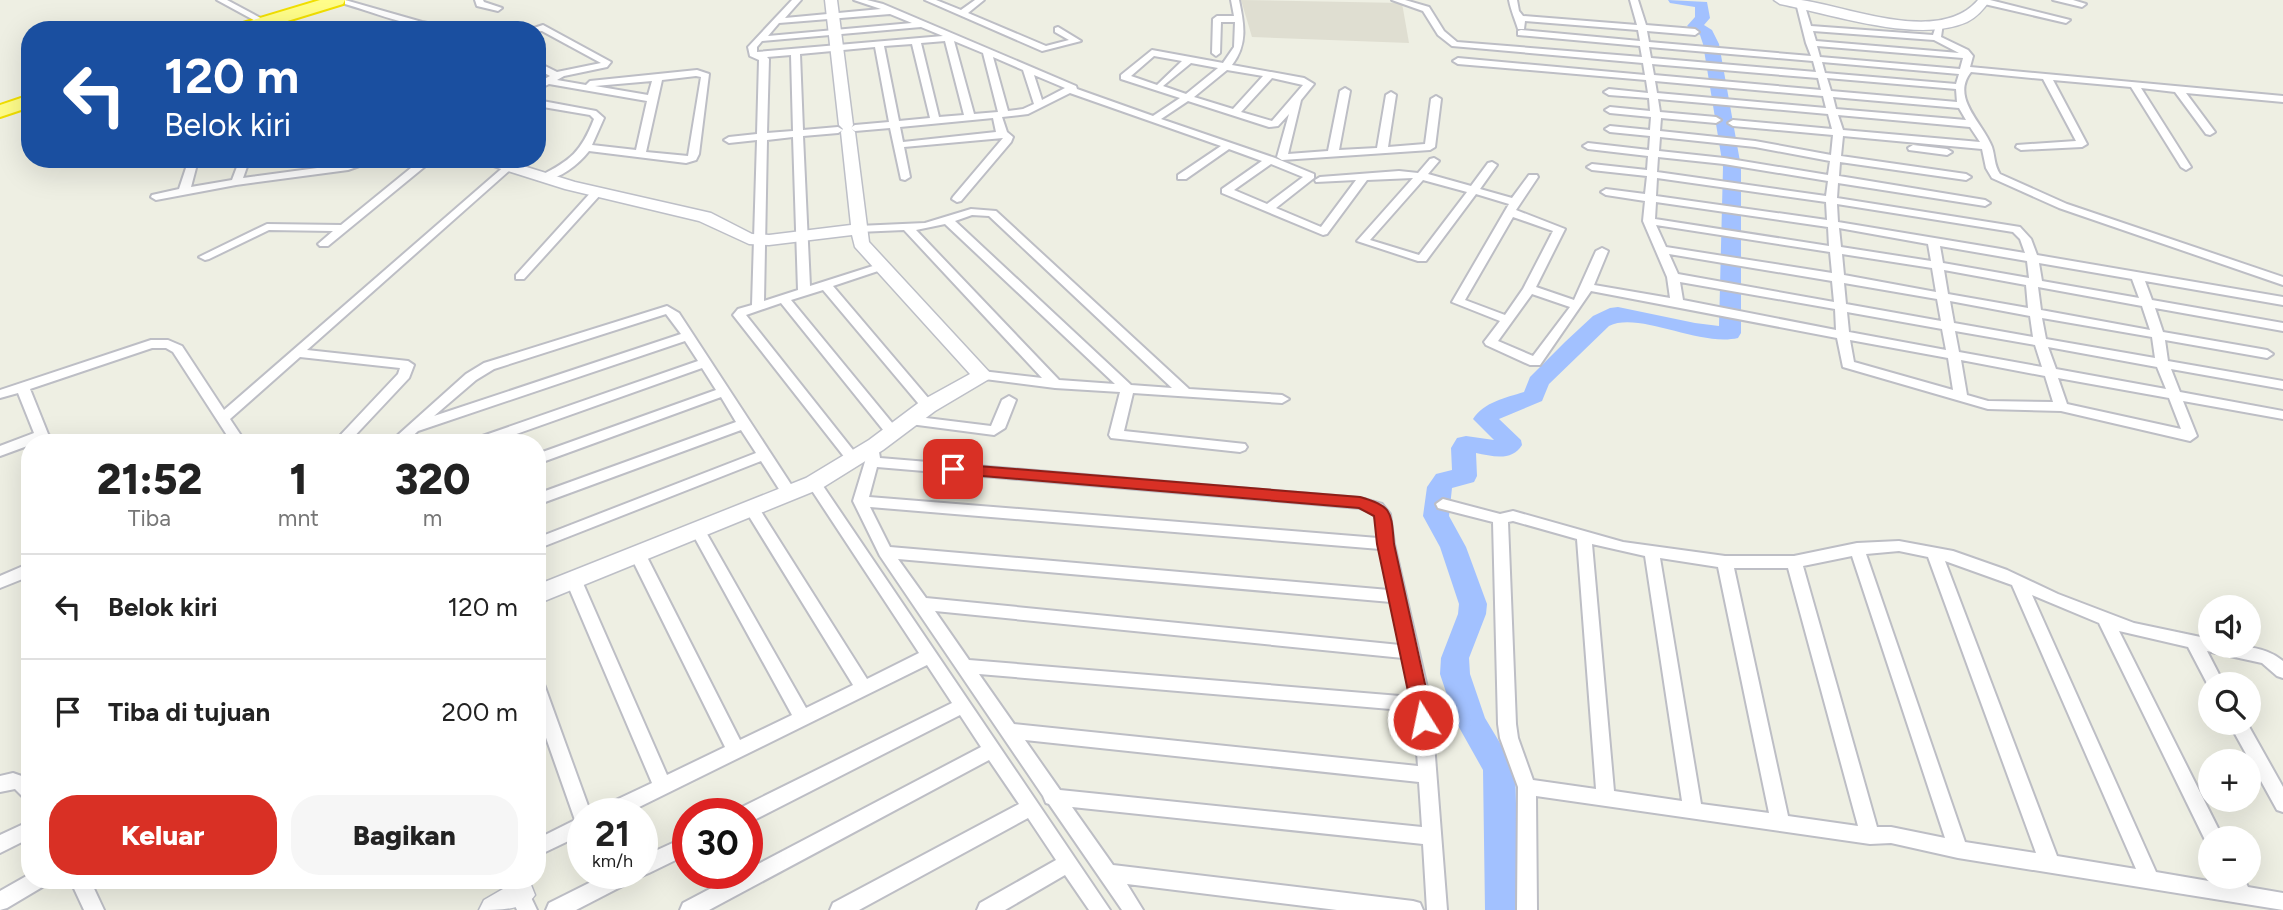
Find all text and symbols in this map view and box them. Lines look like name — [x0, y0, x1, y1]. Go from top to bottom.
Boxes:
text: 120 m — [164, 46, 299, 105]
icon: left — [49, 49, 140, 140]
text: Belok kiri — [164, 106, 291, 144]
pin — [923, 439, 983, 499]
icon: arrive — [934, 450, 972, 488]
text: 21:52 — [97, 454, 202, 505]
text: 1 — [289, 454, 307, 505]
text: 320 — [395, 454, 470, 505]
text: Tiba — [128, 504, 171, 532]
text: mnt — [278, 504, 319, 532]
text: m — [423, 504, 442, 532]
icon: left — [49, 588, 87, 626]
text: Belok kiri — [108, 591, 217, 623]
text: 120 m — [448, 591, 518, 623]
map controls — [2198, 595, 2261, 889]
button: sound — [2198, 595, 2261, 658]
button: search — [2198, 672, 2261, 735]
position arrow — [1386, 683, 1460, 757]
icon: arrive — [49, 693, 87, 731]
text: Tiba di tujuan — [108, 696, 270, 728]
text: 200 m — [442, 696, 518, 728]
button: + — [2198, 749, 2261, 812]
button: Keluar — [49, 795, 277, 875]
button: Bagikan — [291, 795, 518, 875]
speed limit sign: 30 — [672, 798, 763, 889]
text: 21 — [595, 813, 630, 855]
button: − — [2198, 826, 2261, 889]
text: km/h — [592, 850, 633, 872]

